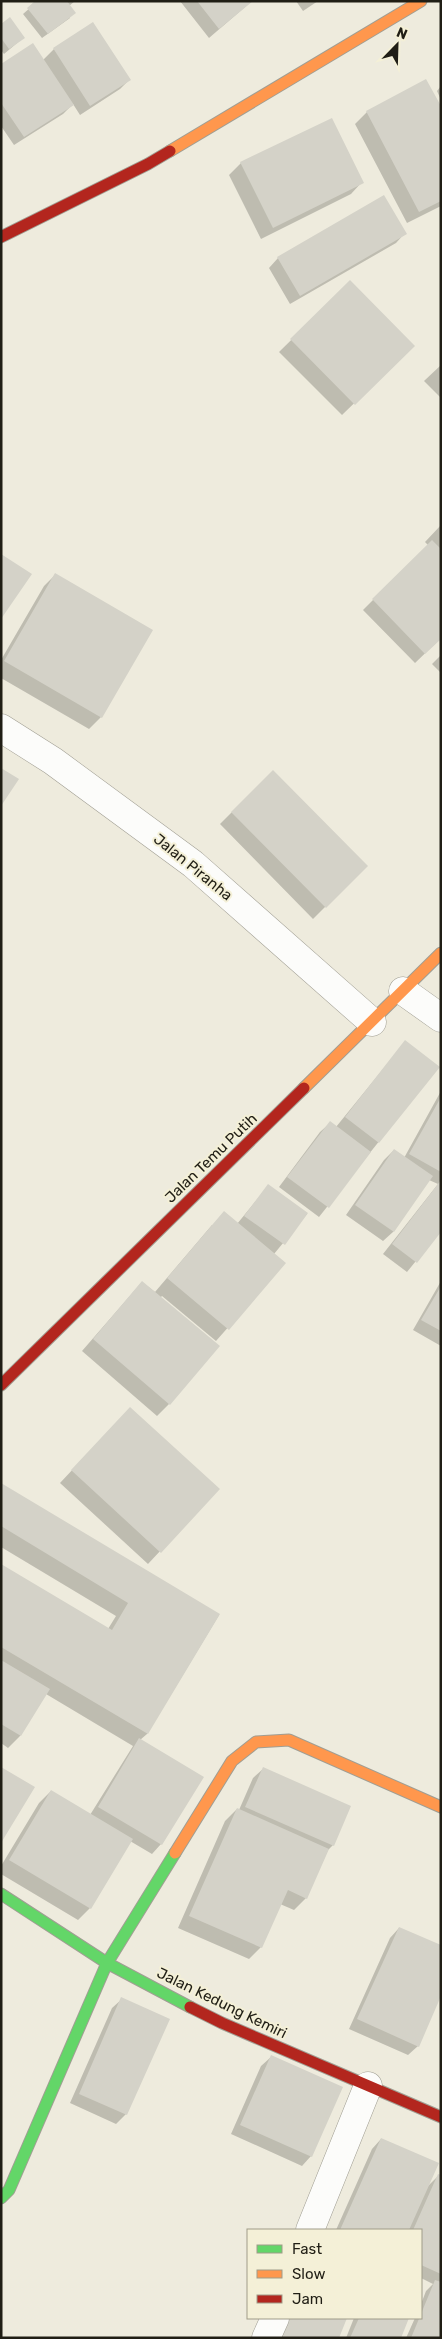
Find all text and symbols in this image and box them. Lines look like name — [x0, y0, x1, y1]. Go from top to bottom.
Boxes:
north arrow — [372, 20, 422, 70]
text: N — [394, 24, 410, 43]
street label: Jalan Piranha — [150, 830, 236, 904]
street label: Jalan Temu Putih — [161, 1109, 261, 1207]
street label: Jalan Kedung Kemiri — [154, 1964, 290, 2042]
legend — [247, 2229, 422, 2319]
text: Fast — [292, 2240, 322, 2258]
text: Slow — [292, 2265, 325, 2283]
text: Jam — [292, 2290, 323, 2308]

